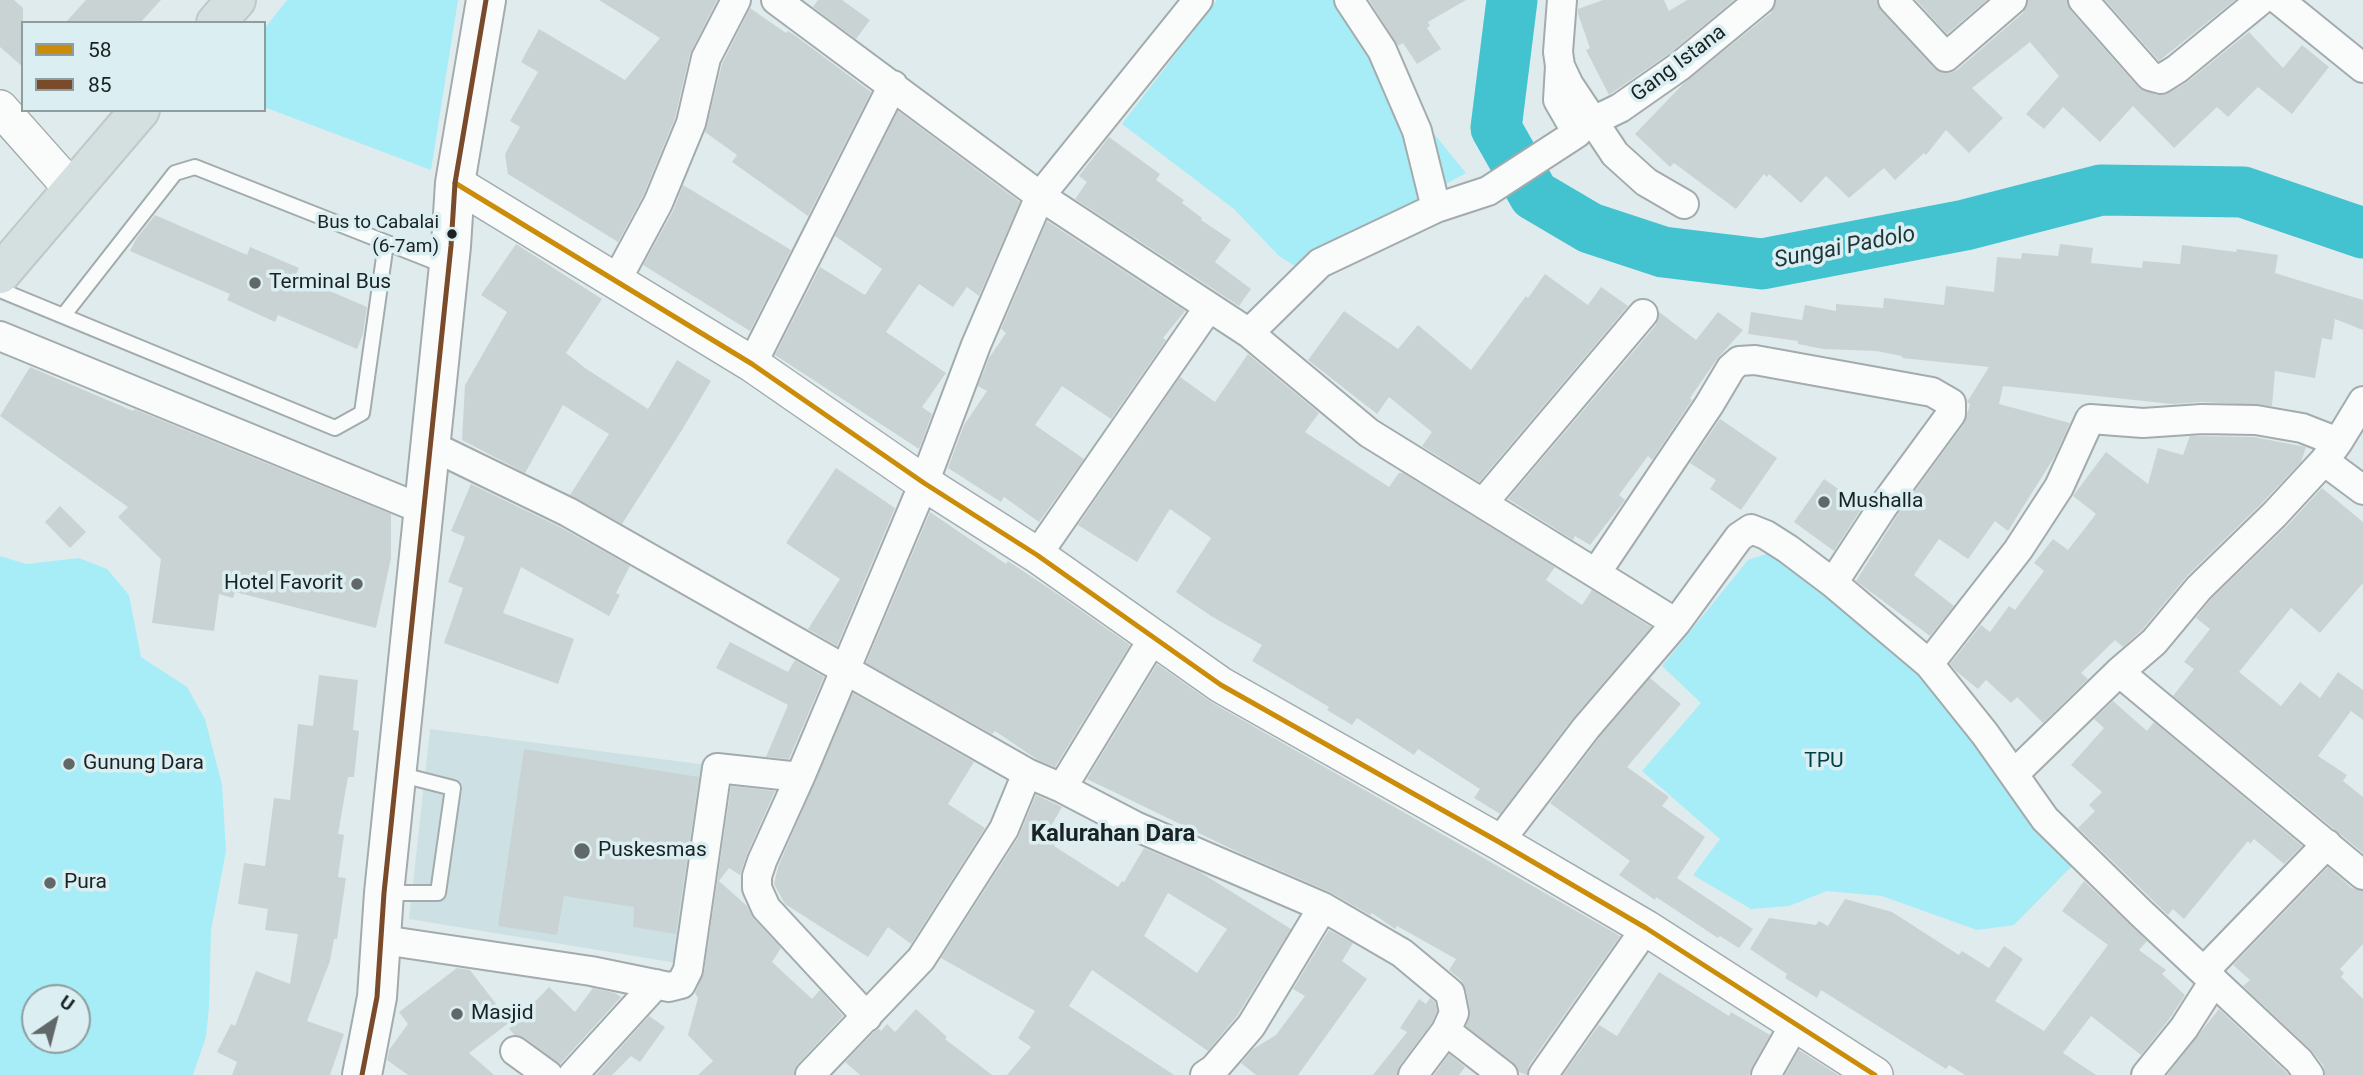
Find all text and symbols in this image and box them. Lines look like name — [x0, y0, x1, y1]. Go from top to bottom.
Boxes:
street label: Gang Istana — [1627, 20, 1731, 108]
legend — [21, 21, 266, 112]
text: 58 — [88, 38, 112, 62]
text: 85 — [88, 73, 112, 97]
place label: Bus to Cabalai (6-7am) — [317, 212, 439, 256]
water label: Sungai Padolo — [1772, 221, 1918, 275]
marker: Bus to Cabalai (6-7am) — [445, 227, 459, 241]
place label: Terminal Bus — [269, 270, 391, 296]
marker: Terminal Bus — [247, 275, 263, 291]
place label: Mushalla — [1838, 489, 1923, 515]
marker: Mushalla — [1816, 494, 1832, 510]
place label: Hotel Favorit — [224, 571, 343, 597]
marker: Hotel Favorit — [349, 576, 365, 592]
park label: TPU — [1804, 749, 1844, 775]
place label: Gunung Dara — [83, 751, 204, 777]
marker: Gunung Dara — [61, 756, 77, 772]
district label: Kalurahan Dara — [1031, 821, 1195, 849]
place label: Puskesmas — [598, 838, 707, 864]
marker: Puskesmas — [572, 841, 592, 861]
place label: Pura — [64, 870, 107, 896]
marker: Pura — [42, 875, 58, 891]
north arrow — [21, 984, 91, 1054]
text: U — [55, 990, 79, 1016]
place label: Masjid — [471, 1001, 534, 1027]
marker: Masjid — [449, 1006, 465, 1022]

